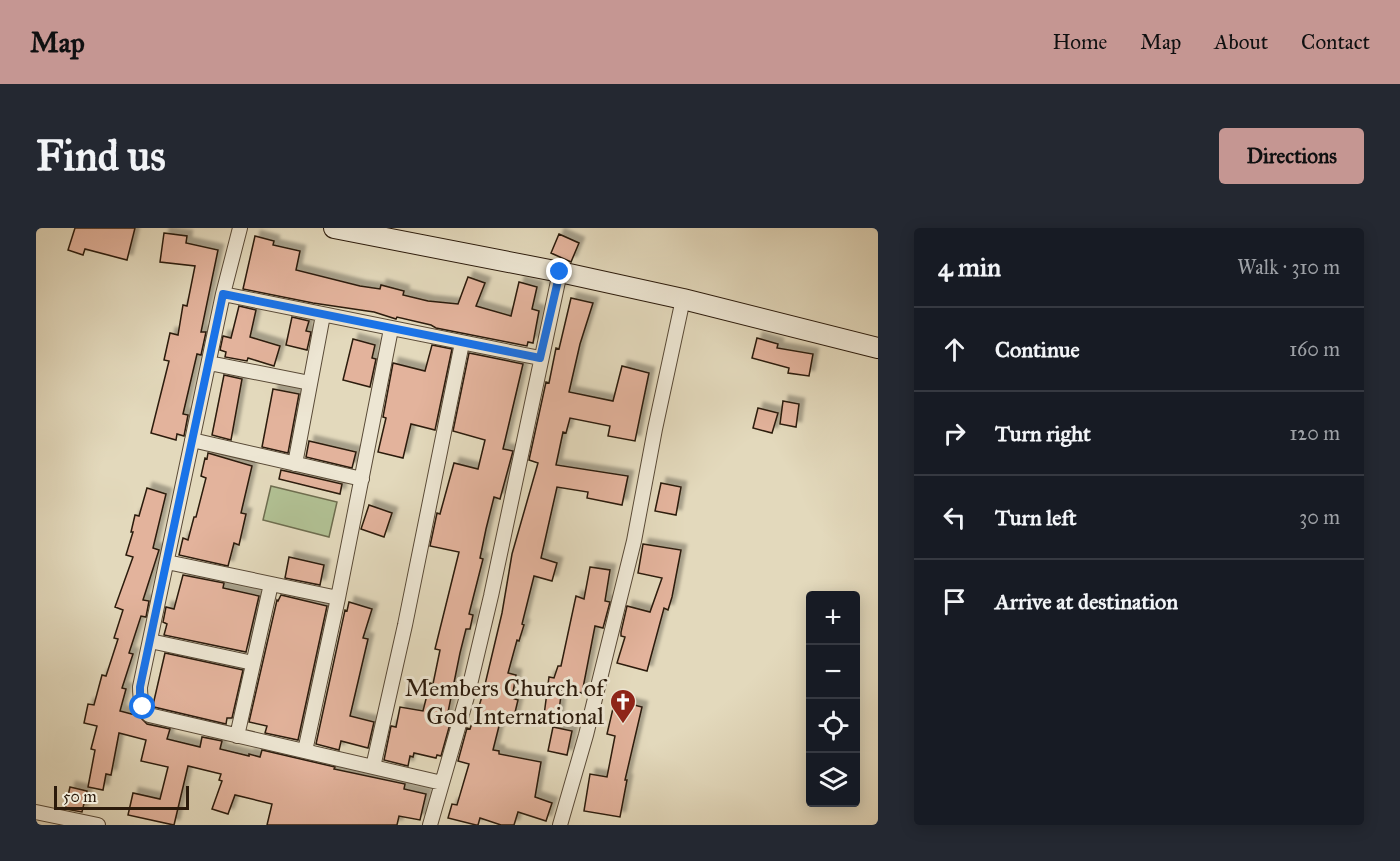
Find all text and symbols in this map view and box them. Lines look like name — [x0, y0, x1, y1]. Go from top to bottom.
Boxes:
text: Map — [30, 25, 85, 60]
text: Home — [1052, 29, 1107, 55]
text: Map — [1140, 29, 1181, 55]
text: About — [1214, 29, 1268, 55]
text: Contact — [1301, 29, 1370, 55]
button: Directions — [1219, 128, 1364, 184]
text: Find us — [36, 130, 166, 182]
text: 4 min — [938, 251, 1001, 283]
text: Walk · 310 m — [1237, 255, 1340, 279]
route end — [546, 258, 572, 284]
icon: ahead — [938, 333, 971, 366]
text: Continue — [995, 336, 1080, 363]
text: 160 m — [1289, 337, 1340, 361]
icon: right — [938, 417, 971, 450]
text: Turn right — [995, 420, 1091, 447]
text: 120 m — [1289, 421, 1340, 445]
icon: left — [938, 501, 971, 534]
text: Turn left — [995, 504, 1077, 531]
text: 30 m — [1299, 505, 1340, 529]
icon: arrive — [938, 585, 971, 618]
text: Arrive at destination — [995, 588, 1178, 615]
map controls — [806, 591, 860, 807]
button: + — [806, 591, 860, 645]
button: − — [806, 645, 860, 699]
place label: Members Church of God International — [405, 673, 608, 731]
church icon: Members Church of God International — [608, 687, 638, 725]
route start — [129, 693, 155, 719]
button: locate — [806, 699, 860, 753]
button: layers — [806, 753, 860, 807]
scale bar — [54, 783, 189, 810]
text: 50 m — [63, 787, 97, 806]

